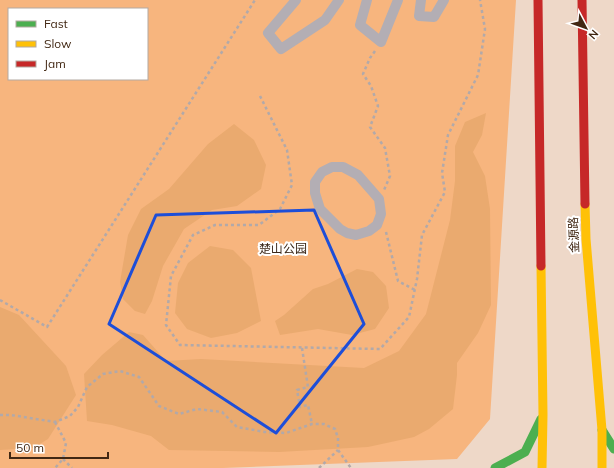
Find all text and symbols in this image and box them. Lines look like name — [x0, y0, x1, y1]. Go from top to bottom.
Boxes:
legend — [8, 8, 148, 80]
north arrow — [566, 8, 606, 48]
text: Fast — [44, 16, 68, 31]
text: N — [586, 27, 602, 42]
text: Slow — [44, 36, 72, 51]
text: Jam — [44, 56, 66, 71]
street label: 金源路 — [565, 217, 582, 253]
park label: 楚山公园 — [259, 241, 307, 256]
scale bar — [10, 434, 108, 460]
text: 50 m — [16, 440, 44, 455]

